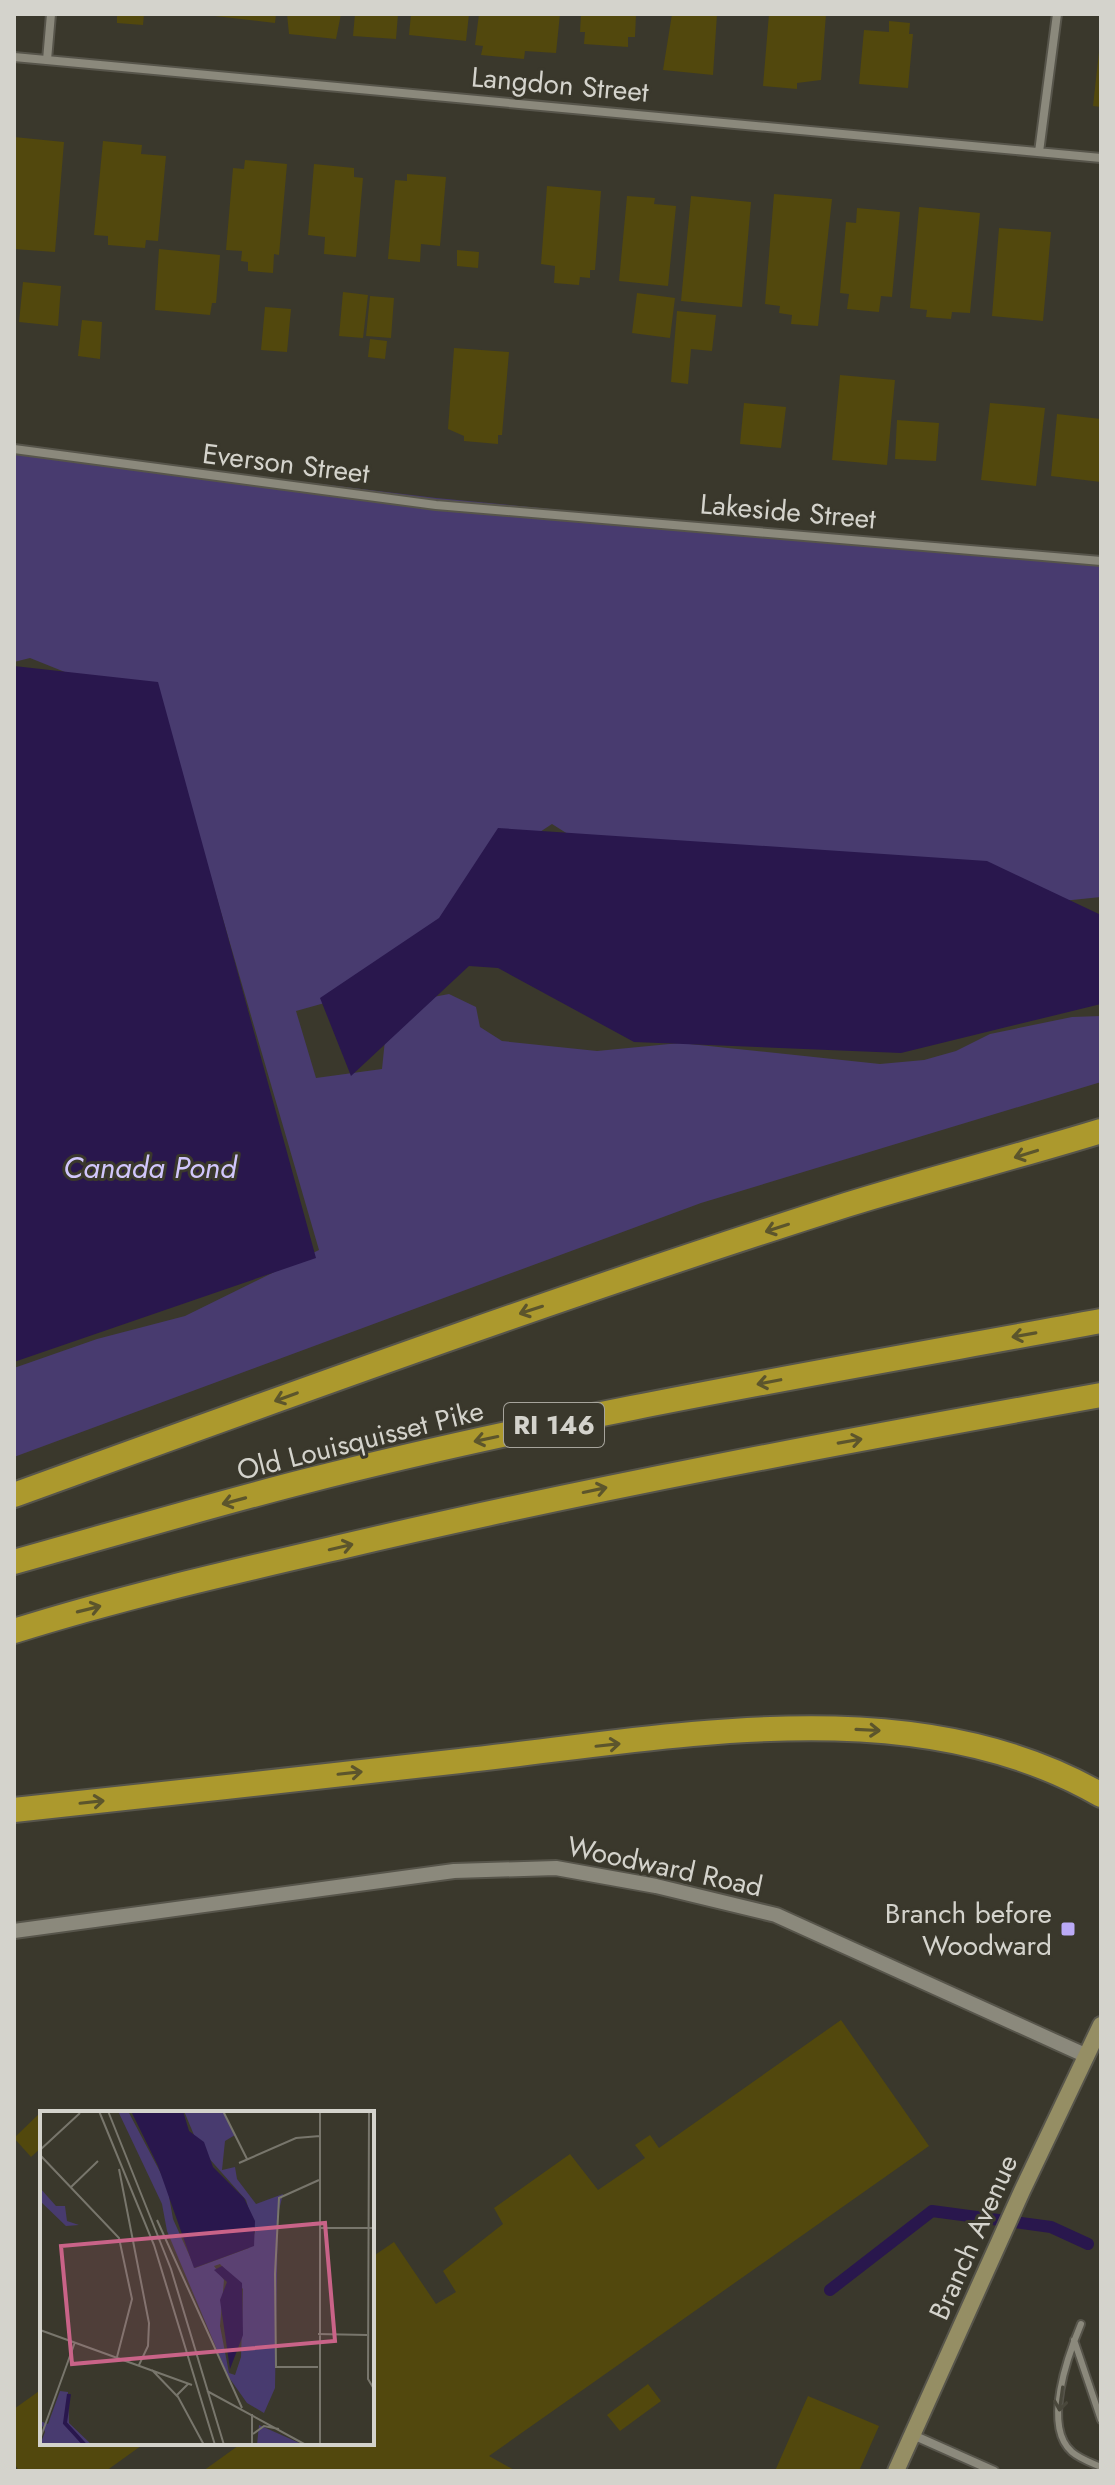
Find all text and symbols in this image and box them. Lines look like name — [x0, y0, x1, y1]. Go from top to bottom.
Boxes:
street label: Langdon Street — [470, 56, 651, 113]
street label: Everson Street — [200, 433, 372, 494]
street label: Lakeside Street — [698, 483, 878, 540]
water label: Canada Pond — [63, 1146, 238, 1189]
one-way arrow — [1014, 1147, 1040, 1162]
one-way arrow — [765, 1222, 790, 1237]
one-way arrow — [518, 1304, 543, 1319]
one-way arrow — [1012, 1329, 1038, 1344]
one-way arrow — [756, 1376, 782, 1391]
street label: Old Louisquisset Pike — [232, 1390, 488, 1491]
one-way arrow — [274, 1391, 299, 1405]
road number: RI 146 — [504, 1403, 604, 1447]
one-way arrow — [474, 1432, 500, 1447]
one-way arrow — [837, 1432, 862, 1447]
one-way arrow — [582, 1481, 607, 1496]
one-way arrow — [221, 1494, 247, 1509]
one-way arrow — [328, 1539, 354, 1554]
one-way arrow — [75, 1601, 101, 1616]
one-way arrow — [854, 1723, 881, 1738]
one-way arrow — [595, 1737, 621, 1752]
one-way arrow — [336, 1766, 363, 1781]
one-way arrow — [78, 1794, 104, 1809]
street label: Woodward Road — [563, 1826, 766, 1907]
place label: Branch before Woodward — [885, 1893, 1052, 1966]
marker: Branch before Woodward — [1059, 1920, 1077, 1938]
inset map — [40, 2111, 374, 2445]
street label: Branch Avenue — [919, 2148, 1028, 2326]
one-way arrow — [1053, 2385, 1068, 2412]

